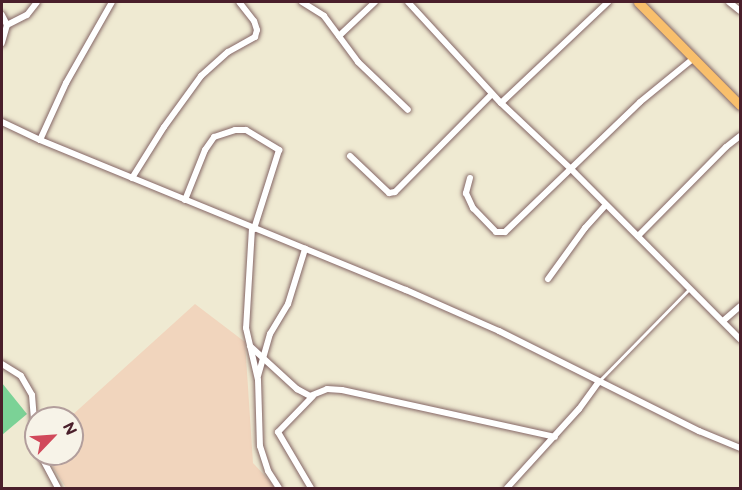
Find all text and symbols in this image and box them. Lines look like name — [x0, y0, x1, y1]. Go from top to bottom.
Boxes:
north arrow — [24, 406, 84, 466]
text: N — [58, 420, 80, 438]

